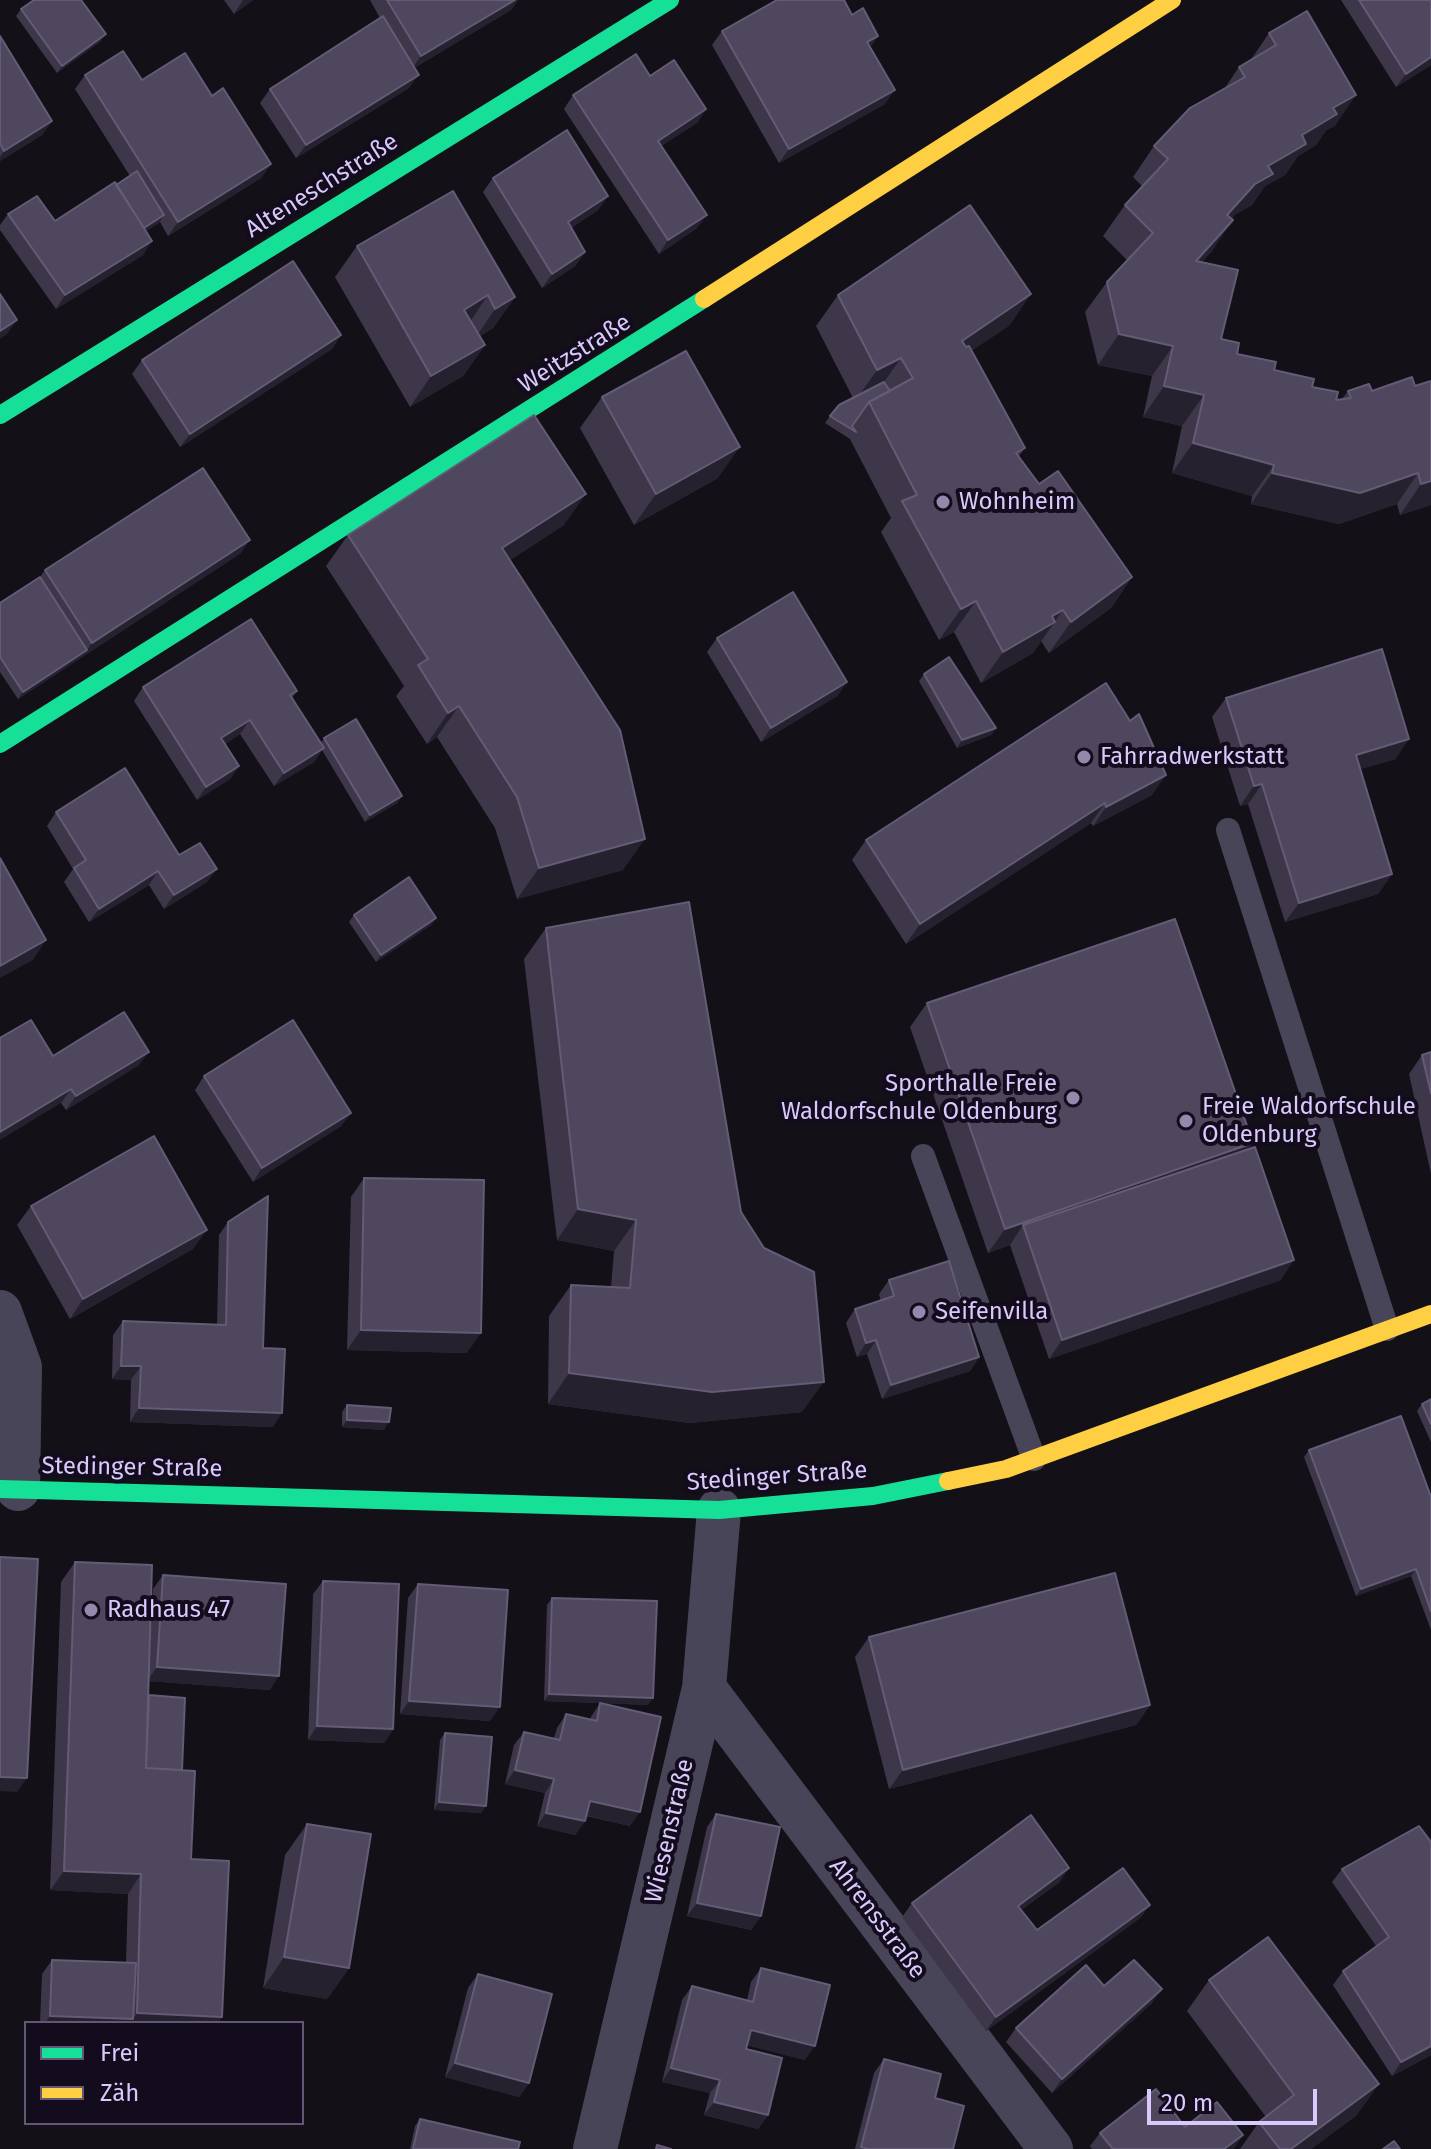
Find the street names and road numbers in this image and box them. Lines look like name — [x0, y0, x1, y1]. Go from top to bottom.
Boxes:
street label: Alteneschstraße — [240, 127, 404, 245]
street label: Weitzstraße — [513, 308, 637, 400]
street label: Stedinger Straße — [41, 1452, 223, 1484]
street label: Stedinger Straße — [686, 1456, 868, 1498]
street label: Wiesenstraße — [639, 1756, 701, 1906]
street label: Ahrensstraße — [822, 1853, 932, 1985]

